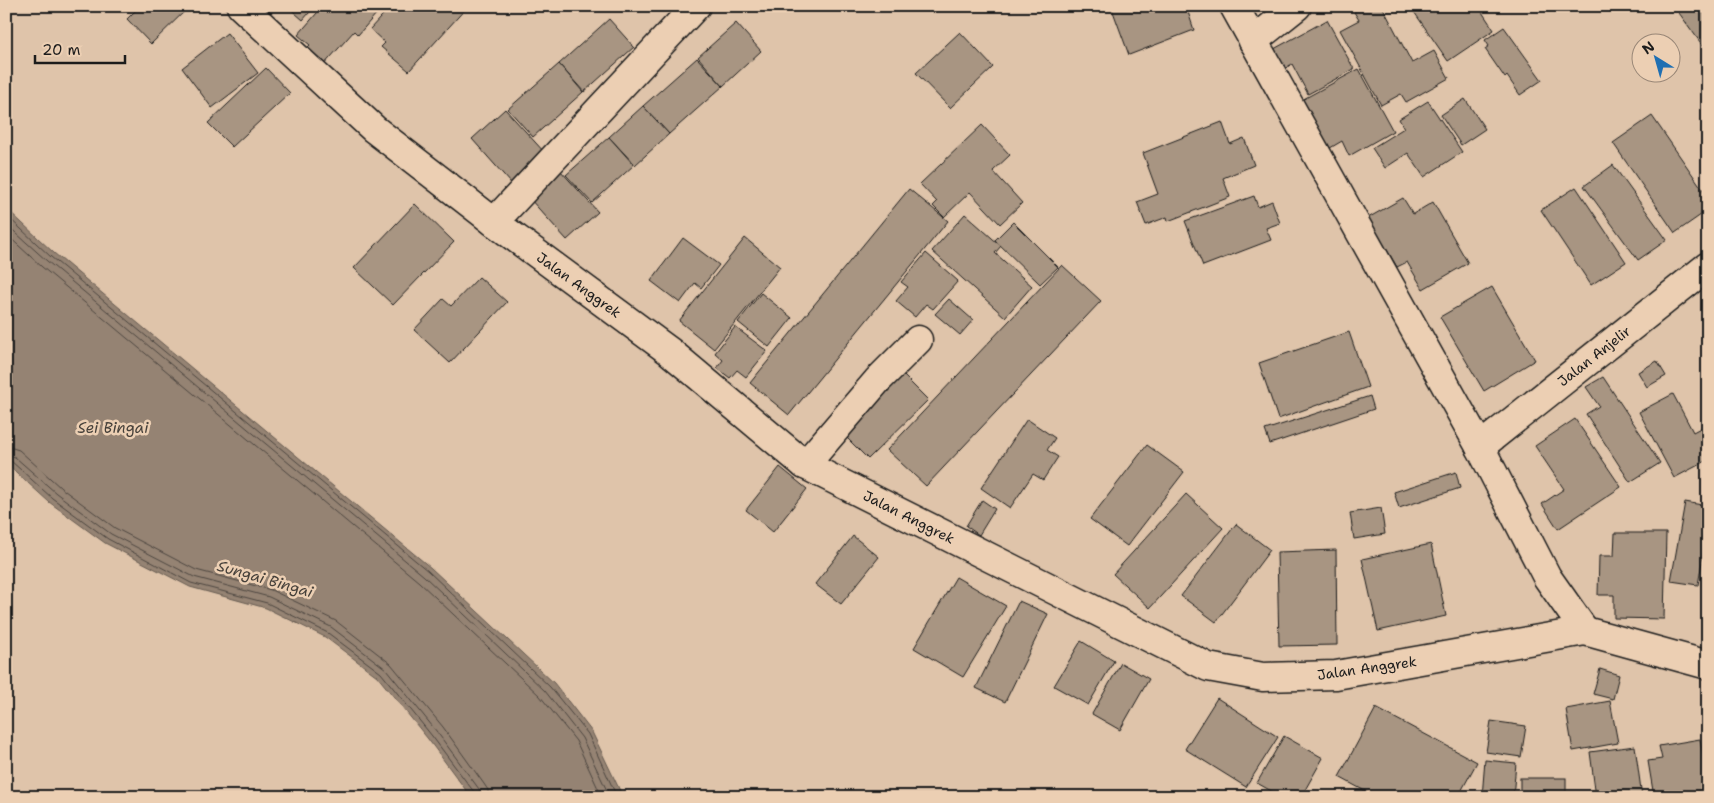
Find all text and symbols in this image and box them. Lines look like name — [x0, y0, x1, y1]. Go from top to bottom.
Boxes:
scale bar — [35, 32, 125, 64]
north arrow — [1632, 32, 1682, 82]
text: N — [1638, 37, 1658, 58]
text: 20 m — [42, 40, 81, 60]
street label: Jalan Anggrek — [533, 248, 625, 322]
street label: Jalan Anjelir — [1554, 322, 1634, 390]
water label: Sei Bingai — [78, 418, 149, 438]
street label: Jalan Anggrek — [860, 486, 958, 548]
water label: Sungai Bingai — [215, 556, 316, 602]
street label: Jalan Anggrek — [1316, 652, 1418, 684]

